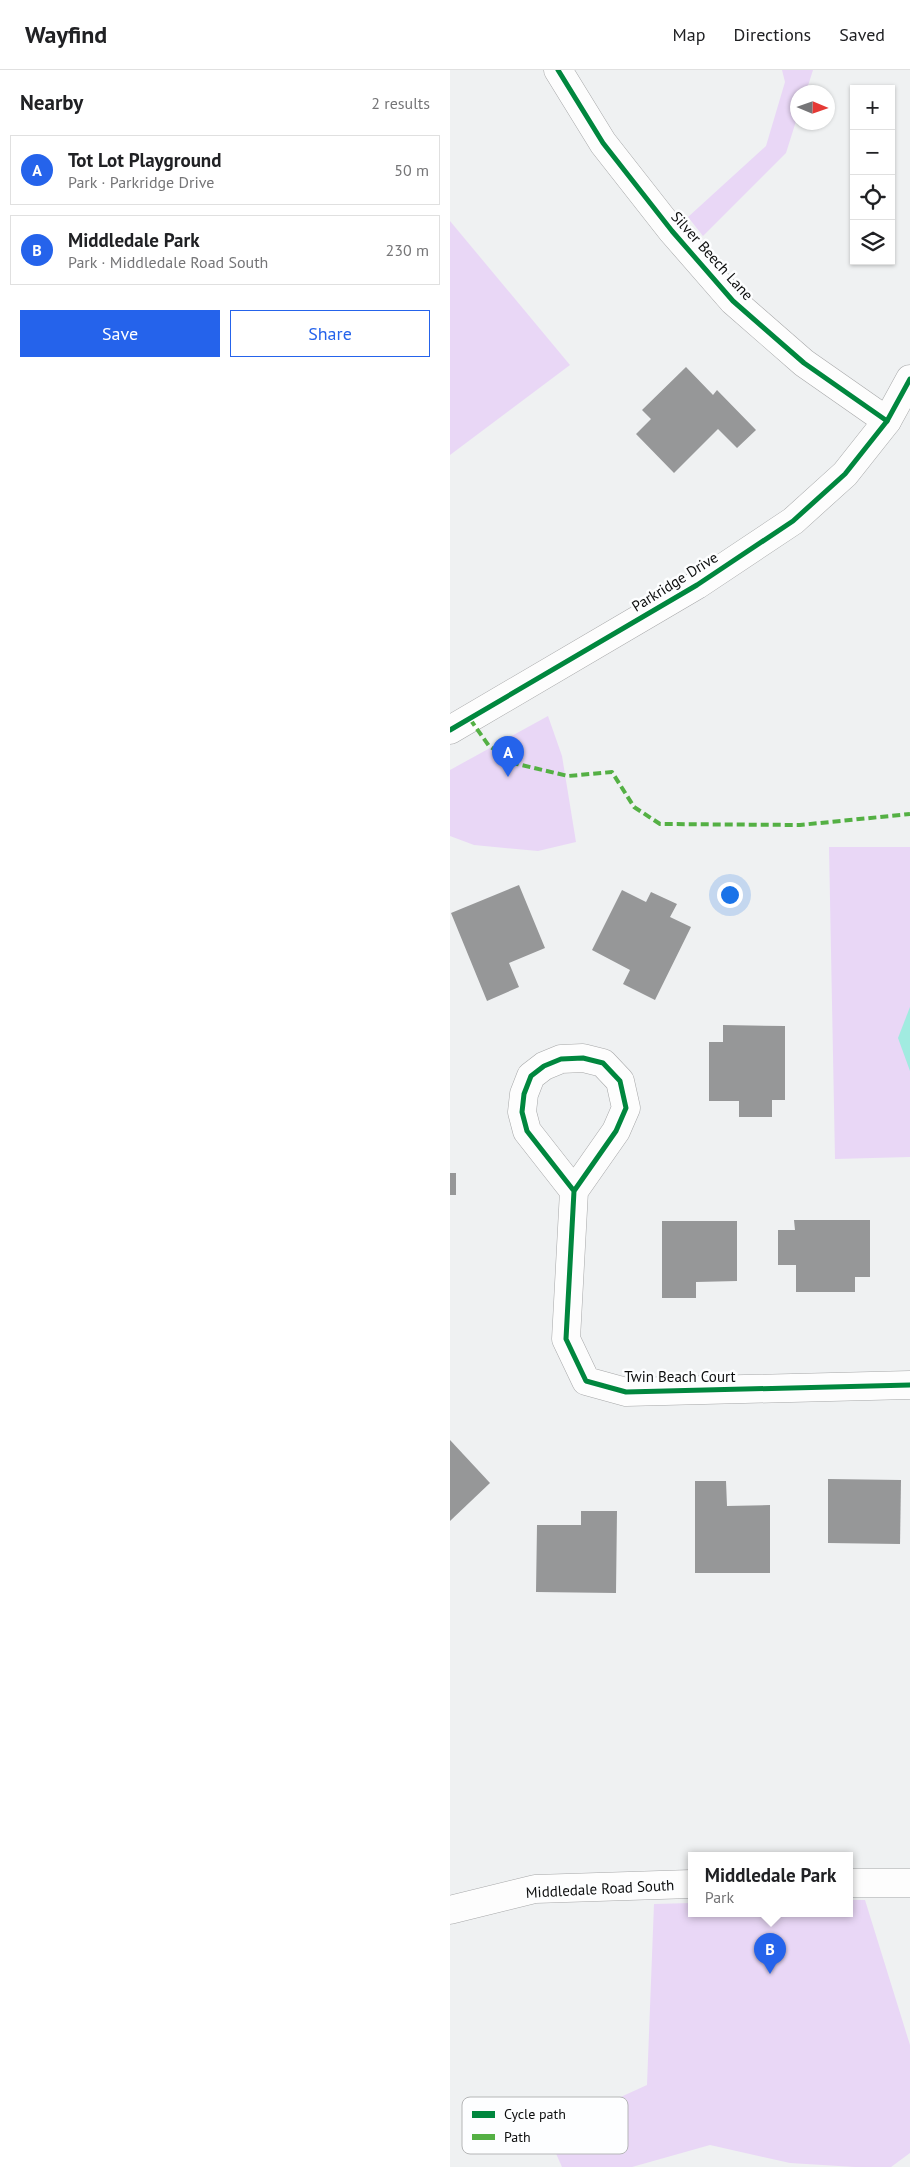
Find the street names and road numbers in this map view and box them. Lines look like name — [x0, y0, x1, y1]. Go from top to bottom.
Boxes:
street label: Silver Beech Lane — [667, 207, 757, 304]
street label: Parkridge Drive — [628, 548, 721, 616]
street label: Twin Beach Court — [624, 1367, 736, 1386]
street label: Middledale Road South — [525, 1875, 675, 1902]

